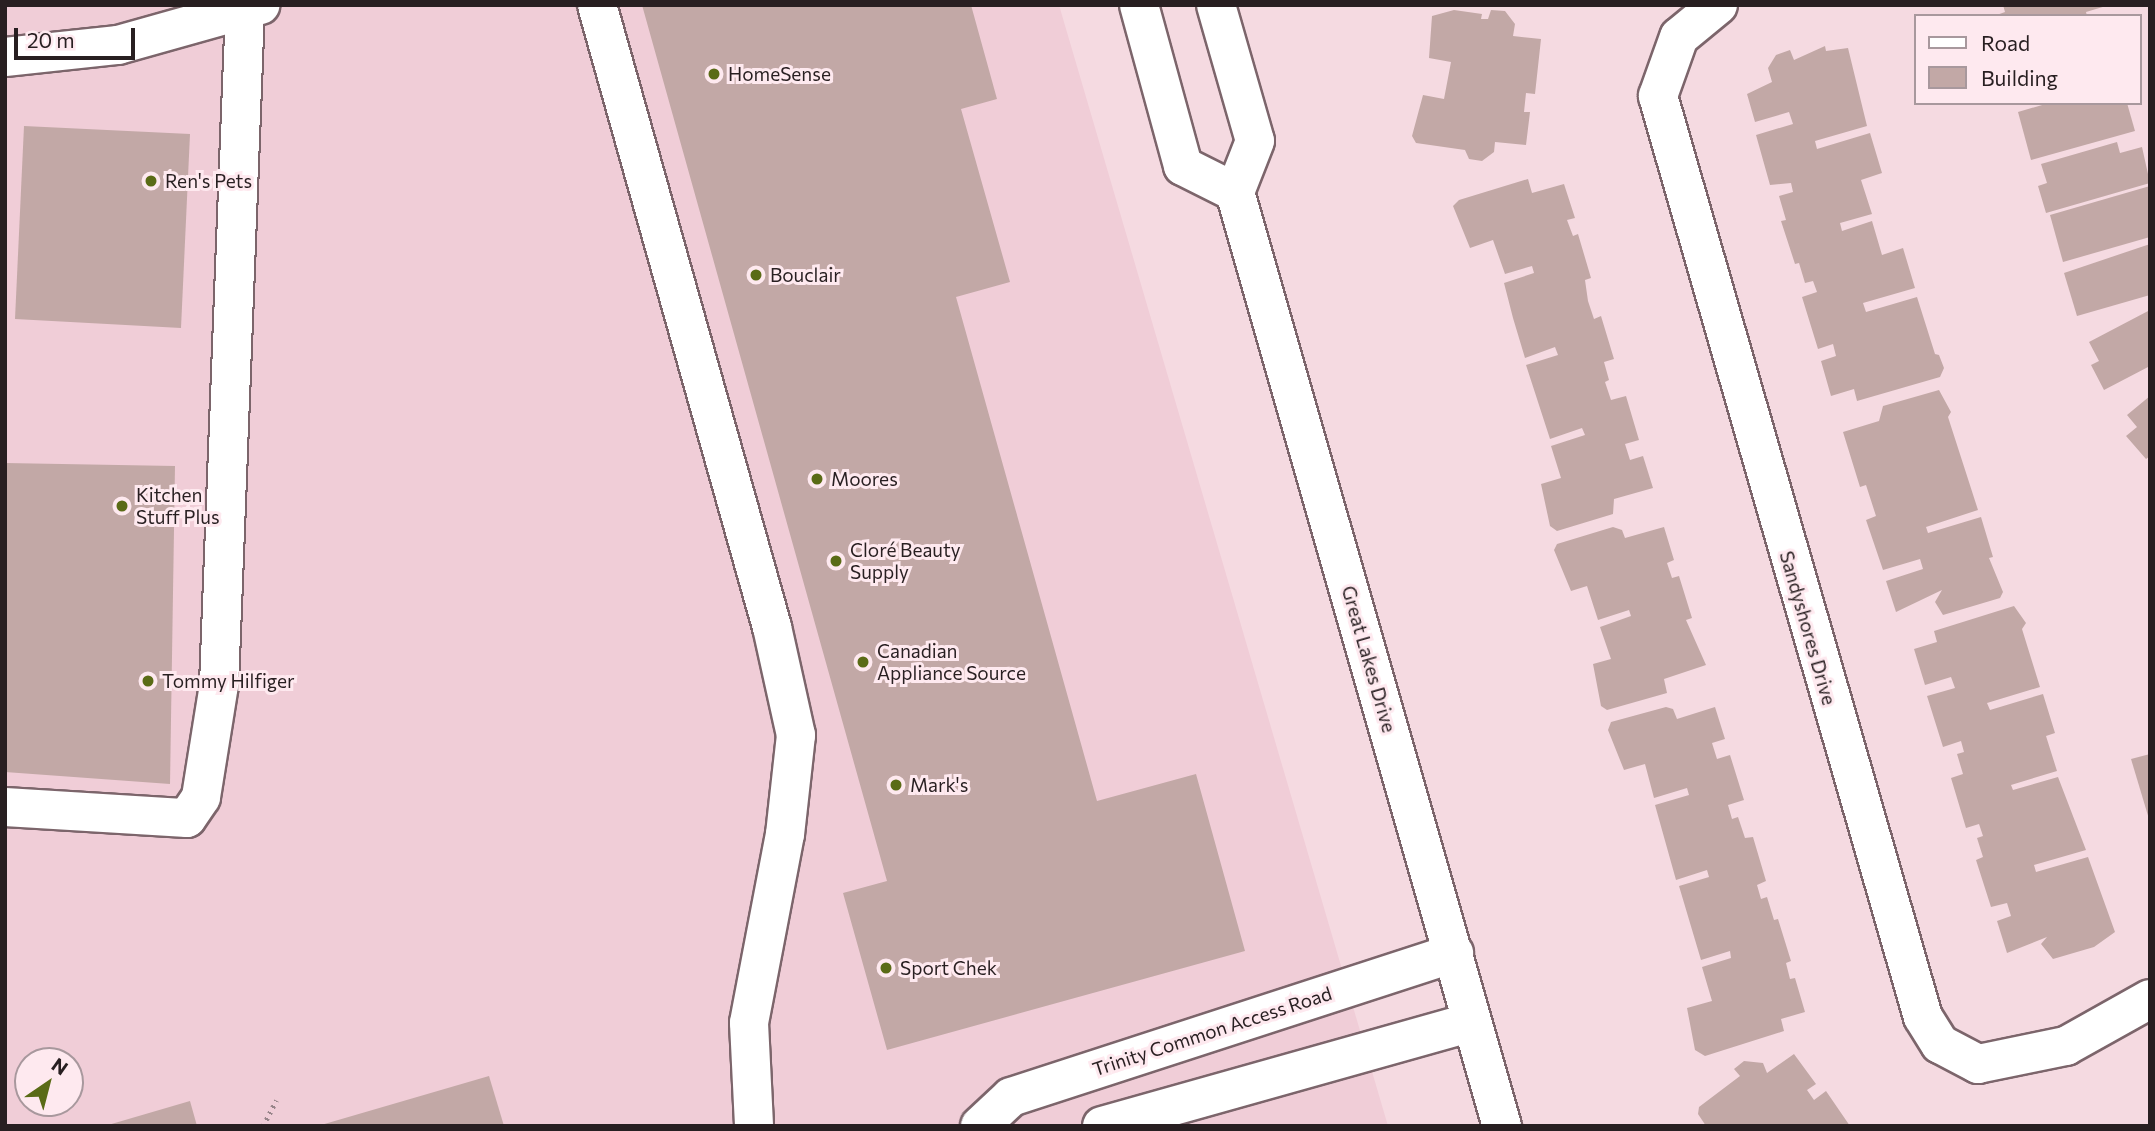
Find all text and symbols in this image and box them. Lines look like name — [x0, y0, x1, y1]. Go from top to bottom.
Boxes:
scale bar — [18, 14, 138, 58]
legend — [1913, 14, 2141, 105]
text: 20 m — [27, 27, 75, 52]
text: Road — [1981, 30, 2030, 55]
place label: HomeSense — [728, 63, 831, 85]
text: Building — [1981, 65, 2058, 90]
marker: HomeSense — [706, 66, 722, 82]
place label: Ren's Pets — [165, 170, 252, 192]
marker: Ren's Pets — [143, 173, 159, 189]
place label: Bouclair — [770, 264, 841, 286]
marker: Bouclair — [748, 267, 764, 283]
place label: Moores — [831, 468, 898, 490]
marker: Moores — [809, 471, 825, 487]
place label: Kitchen Stuff Plus — [136, 484, 220, 528]
marker: Kitchen Stuff Plus — [114, 498, 130, 514]
place label: Cloré Beauty Supply — [850, 539, 961, 583]
street label: Sandyshores Drive — [1775, 548, 1841, 708]
marker: Cloré Beauty Supply — [828, 553, 844, 569]
street label: Great Lakes Drive — [1337, 583, 1401, 735]
place label: Canadian Appliance Source — [877, 640, 1026, 684]
marker: Canadian Appliance Source — [855, 654, 871, 670]
place label: Tommy Hilfiger — [162, 670, 295, 692]
marker: Tommy Hilfiger — [140, 673, 156, 689]
place label: Mark's — [910, 774, 968, 796]
marker: Mark's — [888, 777, 904, 793]
place label: Sport Chek — [900, 957, 997, 979]
marker: Sport Chek — [878, 960, 894, 976]
street label: Trinity Common Access Road — [1089, 981, 1335, 1081]
north arrow — [14, 1047, 84, 1117]
text: N — [48, 1053, 73, 1080]

